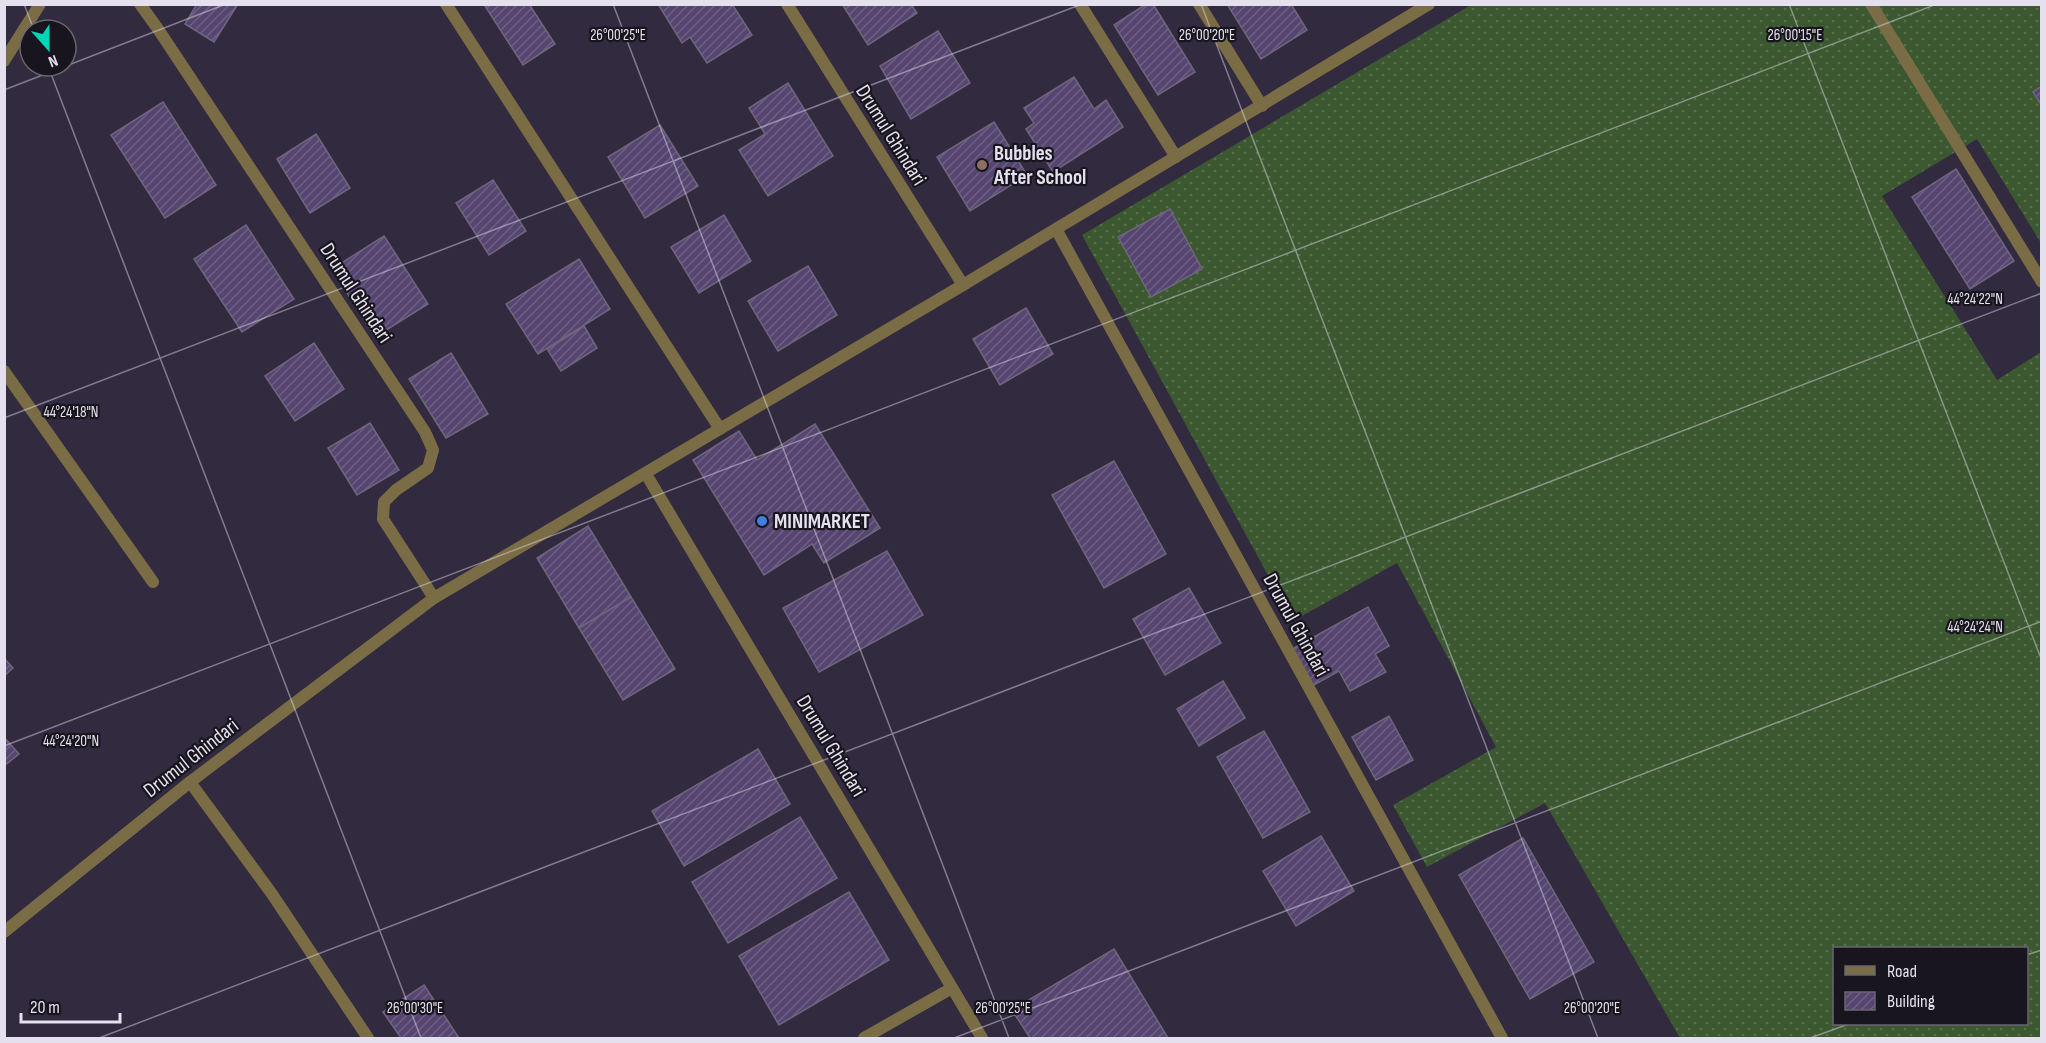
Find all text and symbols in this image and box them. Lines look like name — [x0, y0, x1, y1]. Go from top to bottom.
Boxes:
north arrow — [18, 18, 78, 78]
text: 26°00'25"E — [590, 26, 646, 45]
text: 26°00'20"E — [1179, 26, 1235, 45]
text: 26°00'15"E — [1768, 26, 1822, 45]
text: N — [45, 50, 60, 71]
street label: Drumul Ghindari — [850, 80, 932, 190]
place label: Bubbles After School — [993, 141, 1086, 190]
marker: Bubbles After School — [975, 158, 989, 172]
street label: Drumul Ghindari — [315, 238, 397, 348]
text: 44°24'22"N — [1947, 290, 2003, 309]
text: 44°24'18"N — [44, 403, 98, 422]
place label: MINIMARKET — [774, 509, 870, 534]
marker: MINIMARKET — [755, 514, 769, 528]
street label: Drumul Ghindari — [1257, 569, 1335, 681]
text: 44°24'24"N — [1947, 618, 2003, 637]
street label: Drumul Ghindari — [791, 691, 871, 801]
street label: Drumul Ghindari — [138, 713, 244, 803]
text: 44°24'20"N — [43, 732, 99, 751]
legend — [1833, 947, 2028, 1025]
text: Road — [1887, 961, 1917, 982]
scale bar — [21, 986, 120, 1024]
text: Building — [1887, 991, 1935, 1012]
text: 20 m — [30, 997, 60, 1018]
text: 26°00'30"E — [387, 999, 443, 1018]
text: 26°00'25"E — [975, 999, 1031, 1018]
text: 26°00'20"E — [1564, 999, 1620, 1018]

